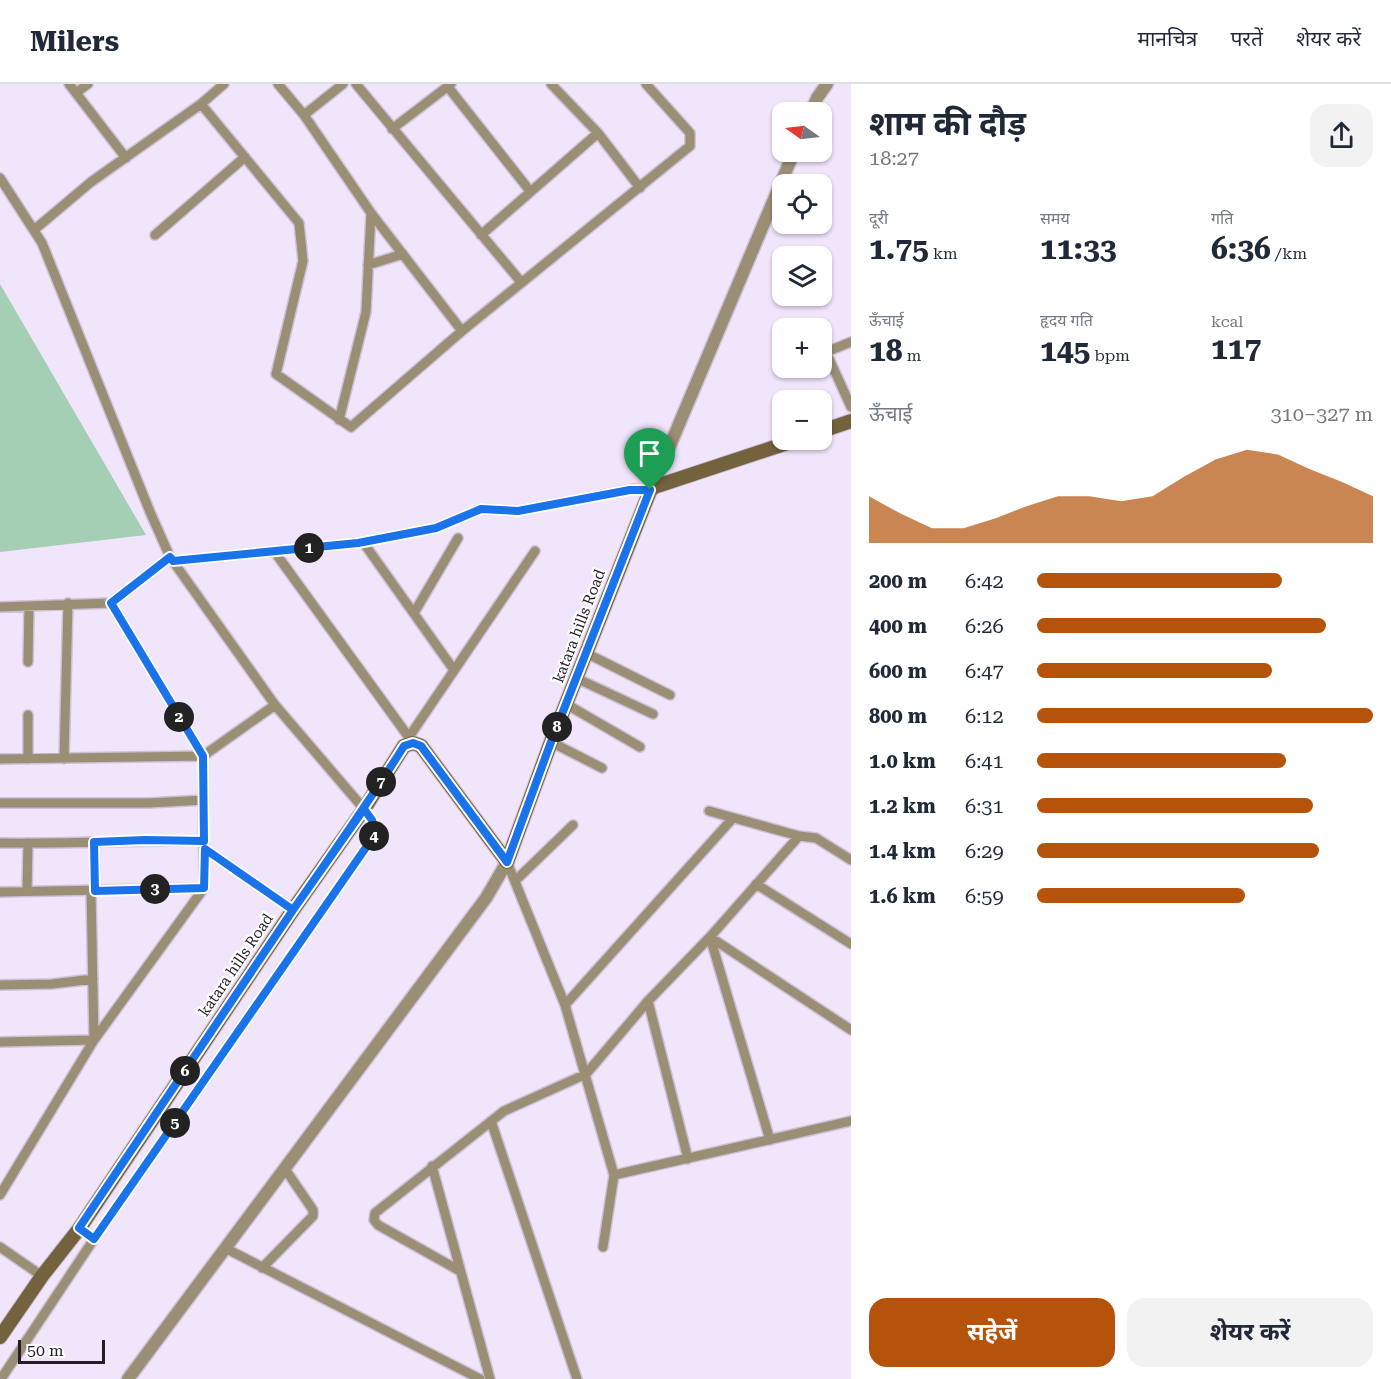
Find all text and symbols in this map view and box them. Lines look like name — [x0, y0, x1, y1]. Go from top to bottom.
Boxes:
text: Milers — [30, 25, 119, 58]
text: मानचित्र — [1137, 27, 1197, 51]
text: परतें — [1230, 27, 1263, 51]
text: शेयर करें — [1296, 27, 1361, 51]
north arrow — [772, 102, 832, 162]
map controls — [772, 102, 832, 450]
text: शाम की दौड़ — [869, 104, 1026, 143]
button: share — [1310, 104, 1373, 167]
text: 18:27 — [869, 146, 919, 170]
button: locate — [772, 174, 832, 234]
text: दूरी — [869, 209, 888, 228]
text: समय — [1040, 209, 1070, 228]
text: गति — [1211, 209, 1233, 228]
text: 1.75 — [869, 231, 929, 266]
text: 11:33 — [1040, 231, 1117, 266]
text: 6:36 — [1211, 231, 1271, 266]
text: km — [929, 244, 958, 263]
text: /km — [1271, 244, 1307, 263]
button: layers — [772, 246, 832, 306]
text: ऊँचाई — [869, 311, 904, 330]
text: हृदय गति — [1040, 311, 1093, 330]
text: kcal — [1211, 312, 1243, 331]
button: + — [772, 318, 832, 378]
text: 117 — [1211, 331, 1261, 366]
text: 18 — [869, 333, 903, 368]
text: 145 — [1040, 333, 1090, 368]
text: m — [903, 346, 921, 365]
text: bpm — [1090, 346, 1130, 365]
button: − — [772, 390, 832, 450]
text: ऊँचाई — [869, 402, 912, 426]
text: 310–327 m — [1270, 402, 1373, 426]
pin — [624, 428, 675, 490]
icon: arrive — [633, 437, 666, 470]
pin: 1 — [294, 533, 324, 563]
text: 1 — [305, 538, 313, 557]
street label: katara hills Road — [549, 566, 609, 685]
text: 200 m — [869, 569, 927, 593]
text: 6:42 — [965, 569, 1004, 593]
text: 400 m — [869, 614, 927, 638]
text: 6:26 — [965, 614, 1004, 638]
text: 600 m — [869, 659, 927, 683]
text: 6:47 — [965, 659, 1004, 683]
pin: 2 — [164, 702, 194, 732]
text: 800 m — [869, 704, 927, 728]
text: 6:12 — [965, 704, 1004, 728]
text: 2 — [175, 707, 183, 726]
pin: 8 — [542, 712, 572, 742]
text: 8 — [553, 717, 561, 736]
text: 1.0 km — [869, 749, 936, 773]
text: 6:41 — [965, 749, 1004, 773]
pin: 7 — [366, 767, 396, 797]
text: 7 — [377, 772, 385, 791]
text: 1.2 km — [869, 794, 936, 818]
text: 6:31 — [965, 794, 1004, 818]
pin: 4 — [359, 821, 389, 851]
text: 4 — [370, 826, 378, 845]
text: 1.4 km — [869, 839, 936, 863]
text: 6:29 — [965, 839, 1004, 863]
pin: 3 — [140, 874, 170, 904]
text: 3 — [151, 879, 159, 898]
text: 1.6 km — [869, 884, 936, 908]
text: 6:59 — [965, 884, 1004, 908]
street label: katara hills Road — [195, 910, 277, 1020]
pin: 6 — [170, 1056, 200, 1086]
text: 6 — [181, 1061, 189, 1080]
pin: 5 — [160, 1108, 190, 1138]
text: 5 — [171, 1113, 179, 1132]
button: सहेजें — [869, 1298, 1115, 1367]
button: शेयर करें — [1127, 1298, 1373, 1367]
scale bar — [18, 1337, 105, 1364]
text: 50 m — [27, 1341, 64, 1360]

